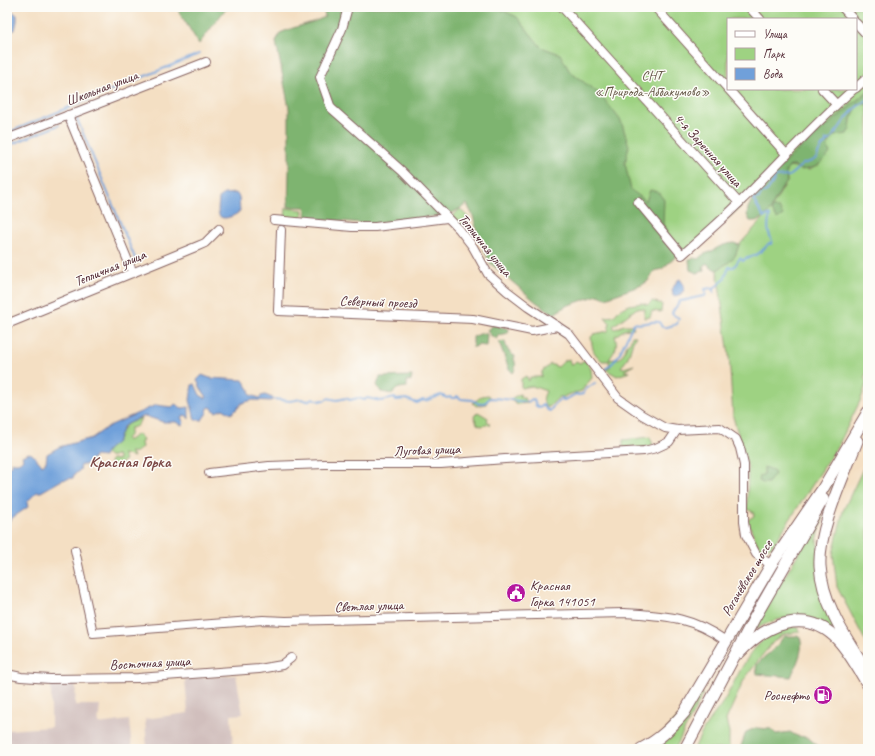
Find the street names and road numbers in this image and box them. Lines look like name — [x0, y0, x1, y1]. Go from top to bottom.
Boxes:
street label: Школьная улица — [64, 66, 141, 109]
street label: 4-я Заречная улица — [671, 110, 746, 191]
street label: Тепличная улица — [455, 210, 516, 280]
street label: Тепличная улица — [72, 246, 149, 290]
street label: Северный проезд — [339, 292, 419, 312]
street label: Луговая улица — [393, 440, 461, 460]
street label: Рогачёвское шоссе — [718, 536, 777, 619]
street label: Светлая улица — [334, 596, 405, 616]
street label: Восточная улица — [109, 652, 192, 674]

